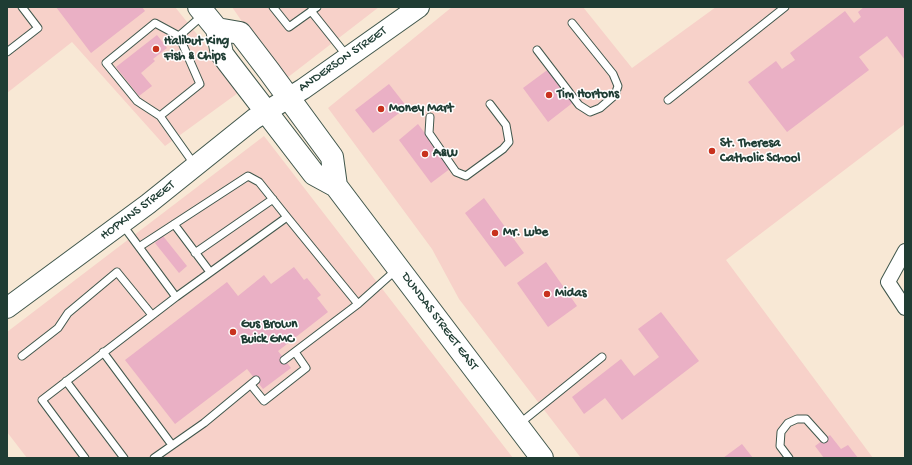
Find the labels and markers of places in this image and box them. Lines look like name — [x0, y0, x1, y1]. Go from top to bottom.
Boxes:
place label: Halibut King Fish & Chips — [164, 34, 229, 65]
marker: Halibut King Fish & Chips — [151, 44, 161, 54]
place label: Tim Hortons — [557, 87, 619, 103]
marker: Tim Hortons — [544, 90, 554, 100]
place label: Money Mart — [389, 101, 453, 117]
marker: Money Mart — [376, 104, 386, 114]
place label: St. Theresa Catholic School — [720, 136, 800, 167]
place label: A&W — [433, 146, 458, 162]
marker: St. Theresa Catholic School — [707, 146, 717, 156]
marker: A&W — [420, 149, 430, 159]
place label: Mr. Lube — [503, 225, 548, 241]
marker: Mr. Lube — [490, 228, 500, 238]
place label: Midas — [555, 286, 586, 302]
marker: Midas — [542, 289, 552, 299]
place label: Gus Brown Buick GMC — [241, 317, 297, 348]
marker: Gus Brown Buick GMC — [228, 327, 238, 337]

